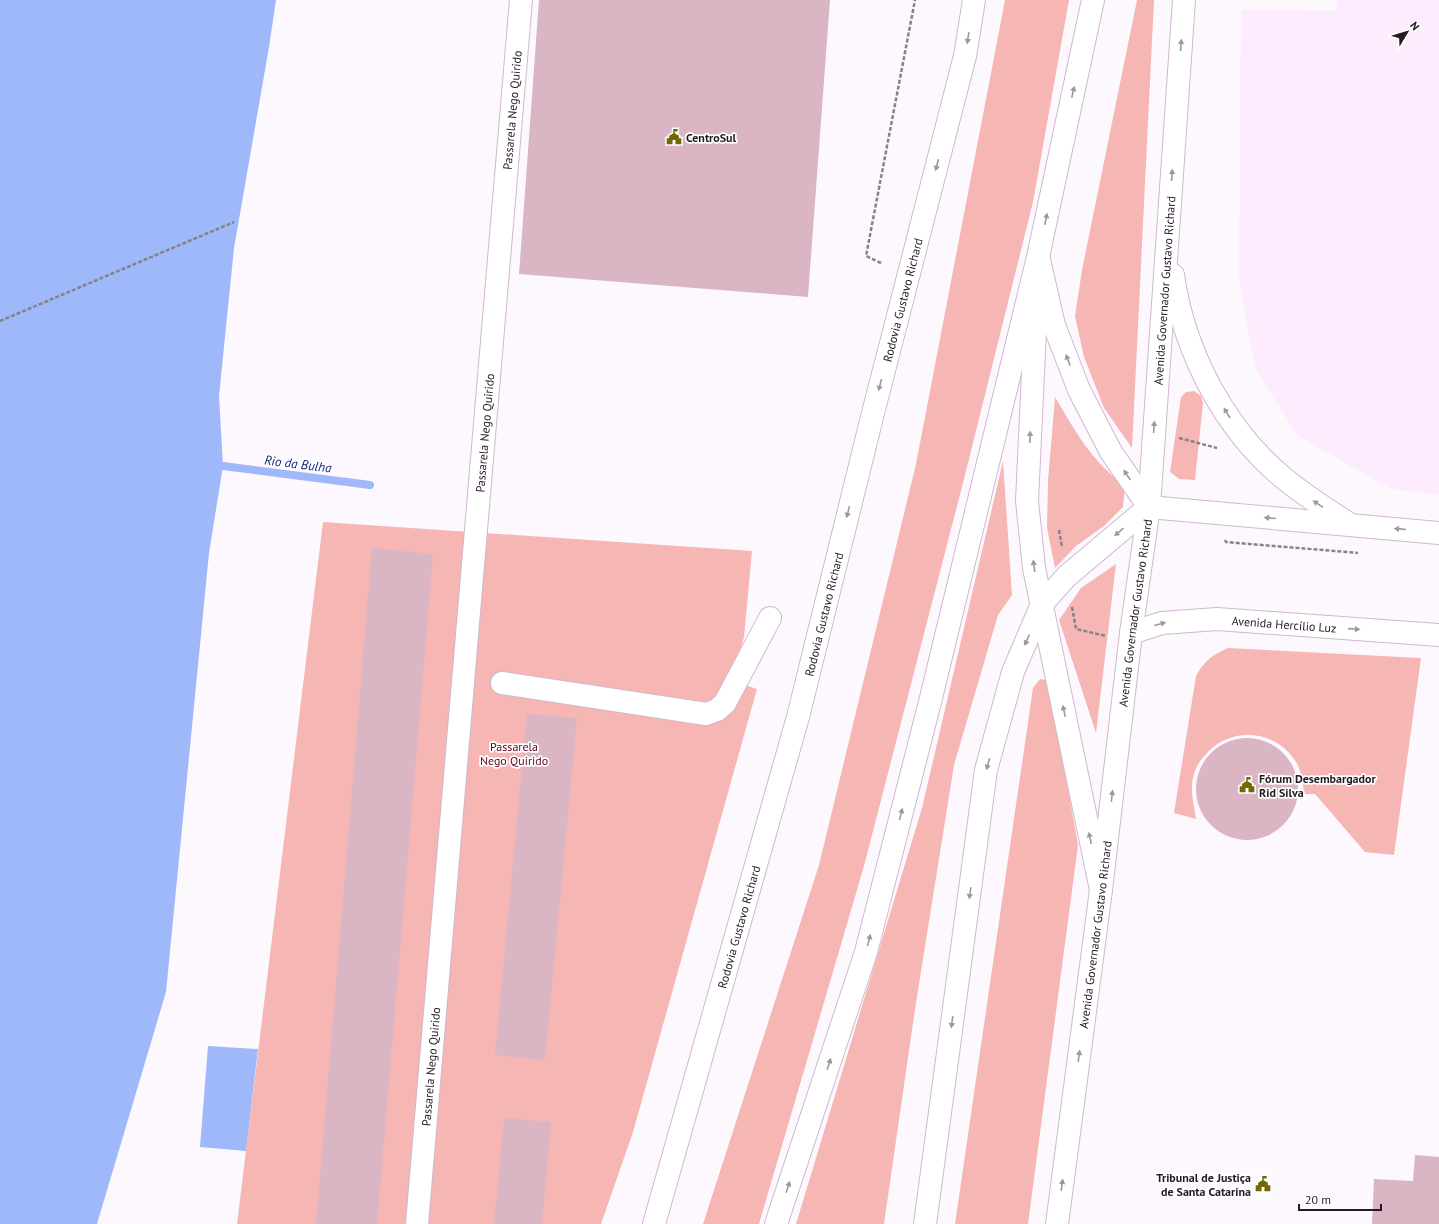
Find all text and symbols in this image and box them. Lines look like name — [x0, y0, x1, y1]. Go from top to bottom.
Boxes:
north arrow — [1387, 12, 1427, 52]
text: N — [1407, 19, 1423, 33]
one-way arrow — [965, 32, 971, 45]
one-way arrow — [1177, 39, 1184, 51]
street label: Passarela Nego Quirido — [499, 50, 524, 170]
one-way arrow — [1071, 86, 1077, 98]
public building icon: CentroSul — [665, 128, 683, 146]
place label: CentroSul — [686, 130, 737, 145]
one-way arrow — [933, 158, 939, 171]
one-way arrow — [1169, 169, 1176, 181]
street label: Avenida Governador Gustavo Richard — [1150, 196, 1178, 385]
one-way arrow — [1044, 213, 1050, 225]
street label: Rodovia Gustavo Richard — [879, 236, 925, 363]
one-way arrow — [1064, 353, 1070, 365]
street label: Passarela Nego Quirido — [472, 373, 497, 493]
one-way arrow — [876, 379, 882, 392]
one-way arrow — [1223, 407, 1230, 419]
one-way arrow — [1150, 420, 1157, 433]
one-way arrow — [1026, 431, 1033, 443]
water label: Rio da Bulha — [263, 451, 333, 477]
one-way arrow — [1123, 470, 1131, 480]
one-way arrow — [1313, 500, 1323, 508]
one-way arrow — [845, 505, 851, 518]
one-way arrow — [1264, 515, 1276, 521]
street label: Avenida Governador Gustavo Richard — [1115, 518, 1155, 708]
one-way arrow — [1394, 526, 1406, 533]
one-way arrow — [1113, 528, 1124, 537]
street label: Rodovia Gustavo Richard — [801, 551, 846, 678]
one-way arrow — [1031, 560, 1037, 572]
street label: Avenida Hercílio Luz — [1231, 613, 1337, 635]
one-way arrow — [1154, 621, 1166, 627]
one-way arrow — [1348, 625, 1360, 632]
one-way arrow — [1024, 635, 1030, 646]
one-way arrow — [1061, 705, 1067, 717]
park label: Passarela Nego Quirido — [480, 739, 548, 768]
one-way arrow — [985, 758, 991, 770]
place label: Fórum Desembargador Rid Silva — [1259, 771, 1376, 800]
public building icon: Fórum Desembargador Rid Silva — [1238, 776, 1256, 794]
one-way arrow — [1109, 790, 1115, 802]
one-way arrow — [899, 808, 905, 820]
one-way arrow — [1087, 832, 1093, 844]
street label: Avenida Governador Gustavo Richard — [1075, 840, 1114, 1029]
street label: Rodovia Gustavo Richard — [714, 864, 763, 990]
one-way arrow — [967, 887, 973, 899]
one-way arrow — [867, 934, 873, 946]
street label: Passarela Nego Quirido — [418, 1006, 443, 1127]
one-way arrow — [949, 1016, 955, 1028]
one-way arrow — [1076, 1050, 1082, 1063]
one-way arrow — [826, 1057, 832, 1069]
place label: Tribunal de Justiça de Santa Catarina — [1156, 1170, 1251, 1199]
public building icon: Tribunal de Justiça de Santa Catarina — [1254, 1175, 1272, 1193]
one-way arrow — [1059, 1179, 1065, 1191]
one-way arrow — [785, 1181, 791, 1193]
scale bar — [1299, 1186, 1381, 1212]
text: 20 m — [1305, 1192, 1331, 1207]

